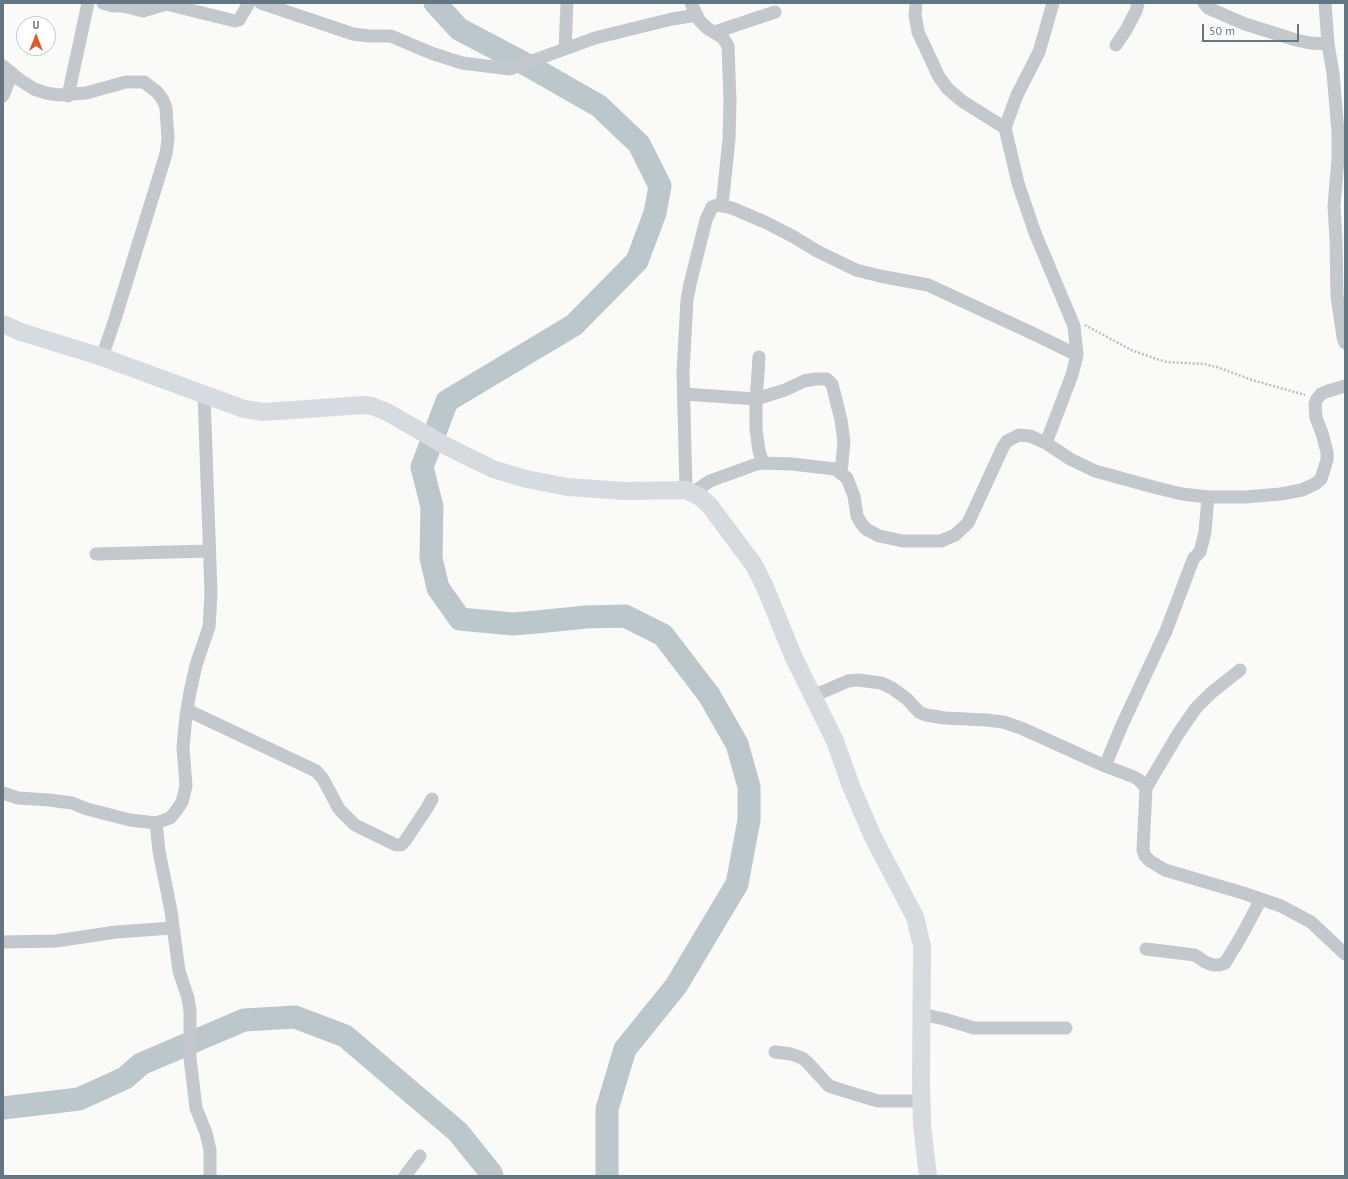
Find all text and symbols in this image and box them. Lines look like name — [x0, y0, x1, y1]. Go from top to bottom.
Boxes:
north arrow — [16, 16, 56, 56]
scale bar — [1204, 16, 1301, 42]
text: U — [33, 18, 39, 32]
text: 50 m — [1209, 23, 1235, 38]

